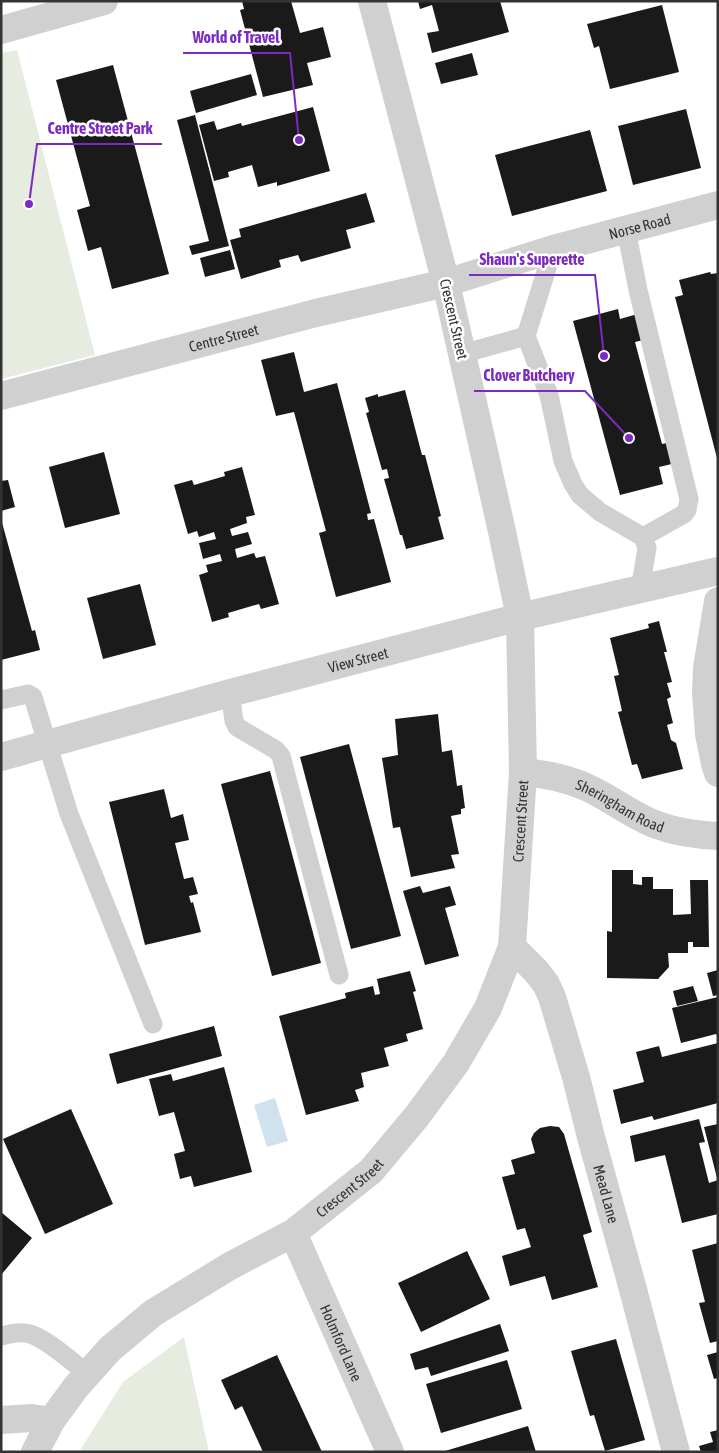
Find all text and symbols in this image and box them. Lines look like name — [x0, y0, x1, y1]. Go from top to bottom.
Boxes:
callout: World of Travel — [183, 22, 290, 53]
text: World of Travel — [191, 28, 280, 46]
callout: Centre Street Park — [37, 113, 162, 144]
text: Centre Street Park — [47, 119, 153, 137]
street label: Norse Road — [607, 210, 672, 242]
callout: Shaun's Superette — [469, 244, 595, 275]
text: Shaun's Superette — [479, 250, 585, 268]
street label: Crescent Street — [436, 277, 472, 361]
street label: Centre Street — [187, 320, 260, 355]
callout: Clover Butchery — [474, 360, 585, 391]
text: Clover Butchery — [483, 366, 575, 384]
street label: View Street — [326, 643, 390, 675]
street label: Sheringham Road — [574, 775, 667, 835]
street label: Crescent Street — [509, 779, 531, 863]
street label: Crescent Street — [312, 1155, 387, 1220]
street label: Mead Lane — [591, 1163, 623, 1225]
street label: Holmford Lane — [317, 1302, 366, 1384]

